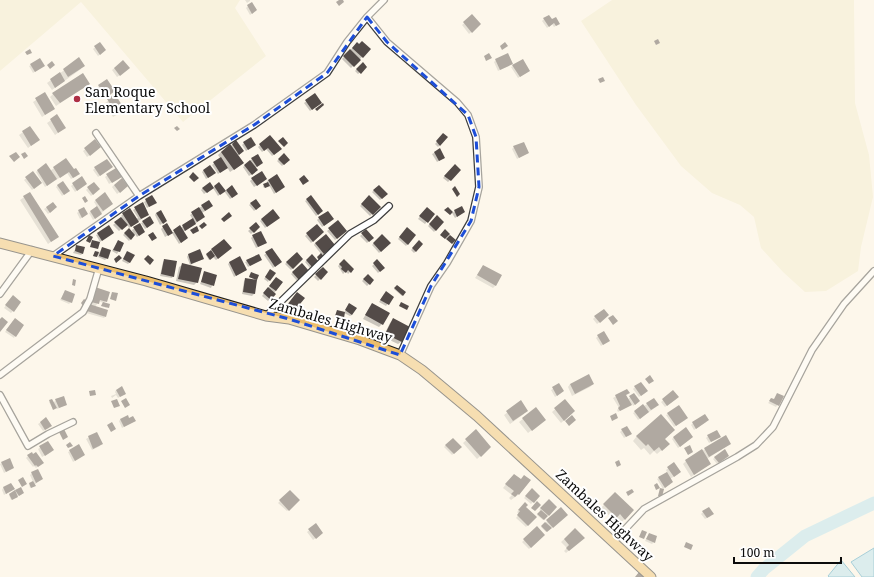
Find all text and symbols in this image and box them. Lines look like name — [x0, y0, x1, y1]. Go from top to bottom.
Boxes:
place label: San Roque Elementary School — [85, 82, 211, 117]
marker: San Roque Elementary School — [72, 94, 82, 104]
street label: Zambales Highway — [267, 293, 395, 347]
street label: Zambales Highway — [552, 465, 658, 565]
scale bar — [734, 539, 841, 565]
text: 100 m — [740, 544, 775, 561]

